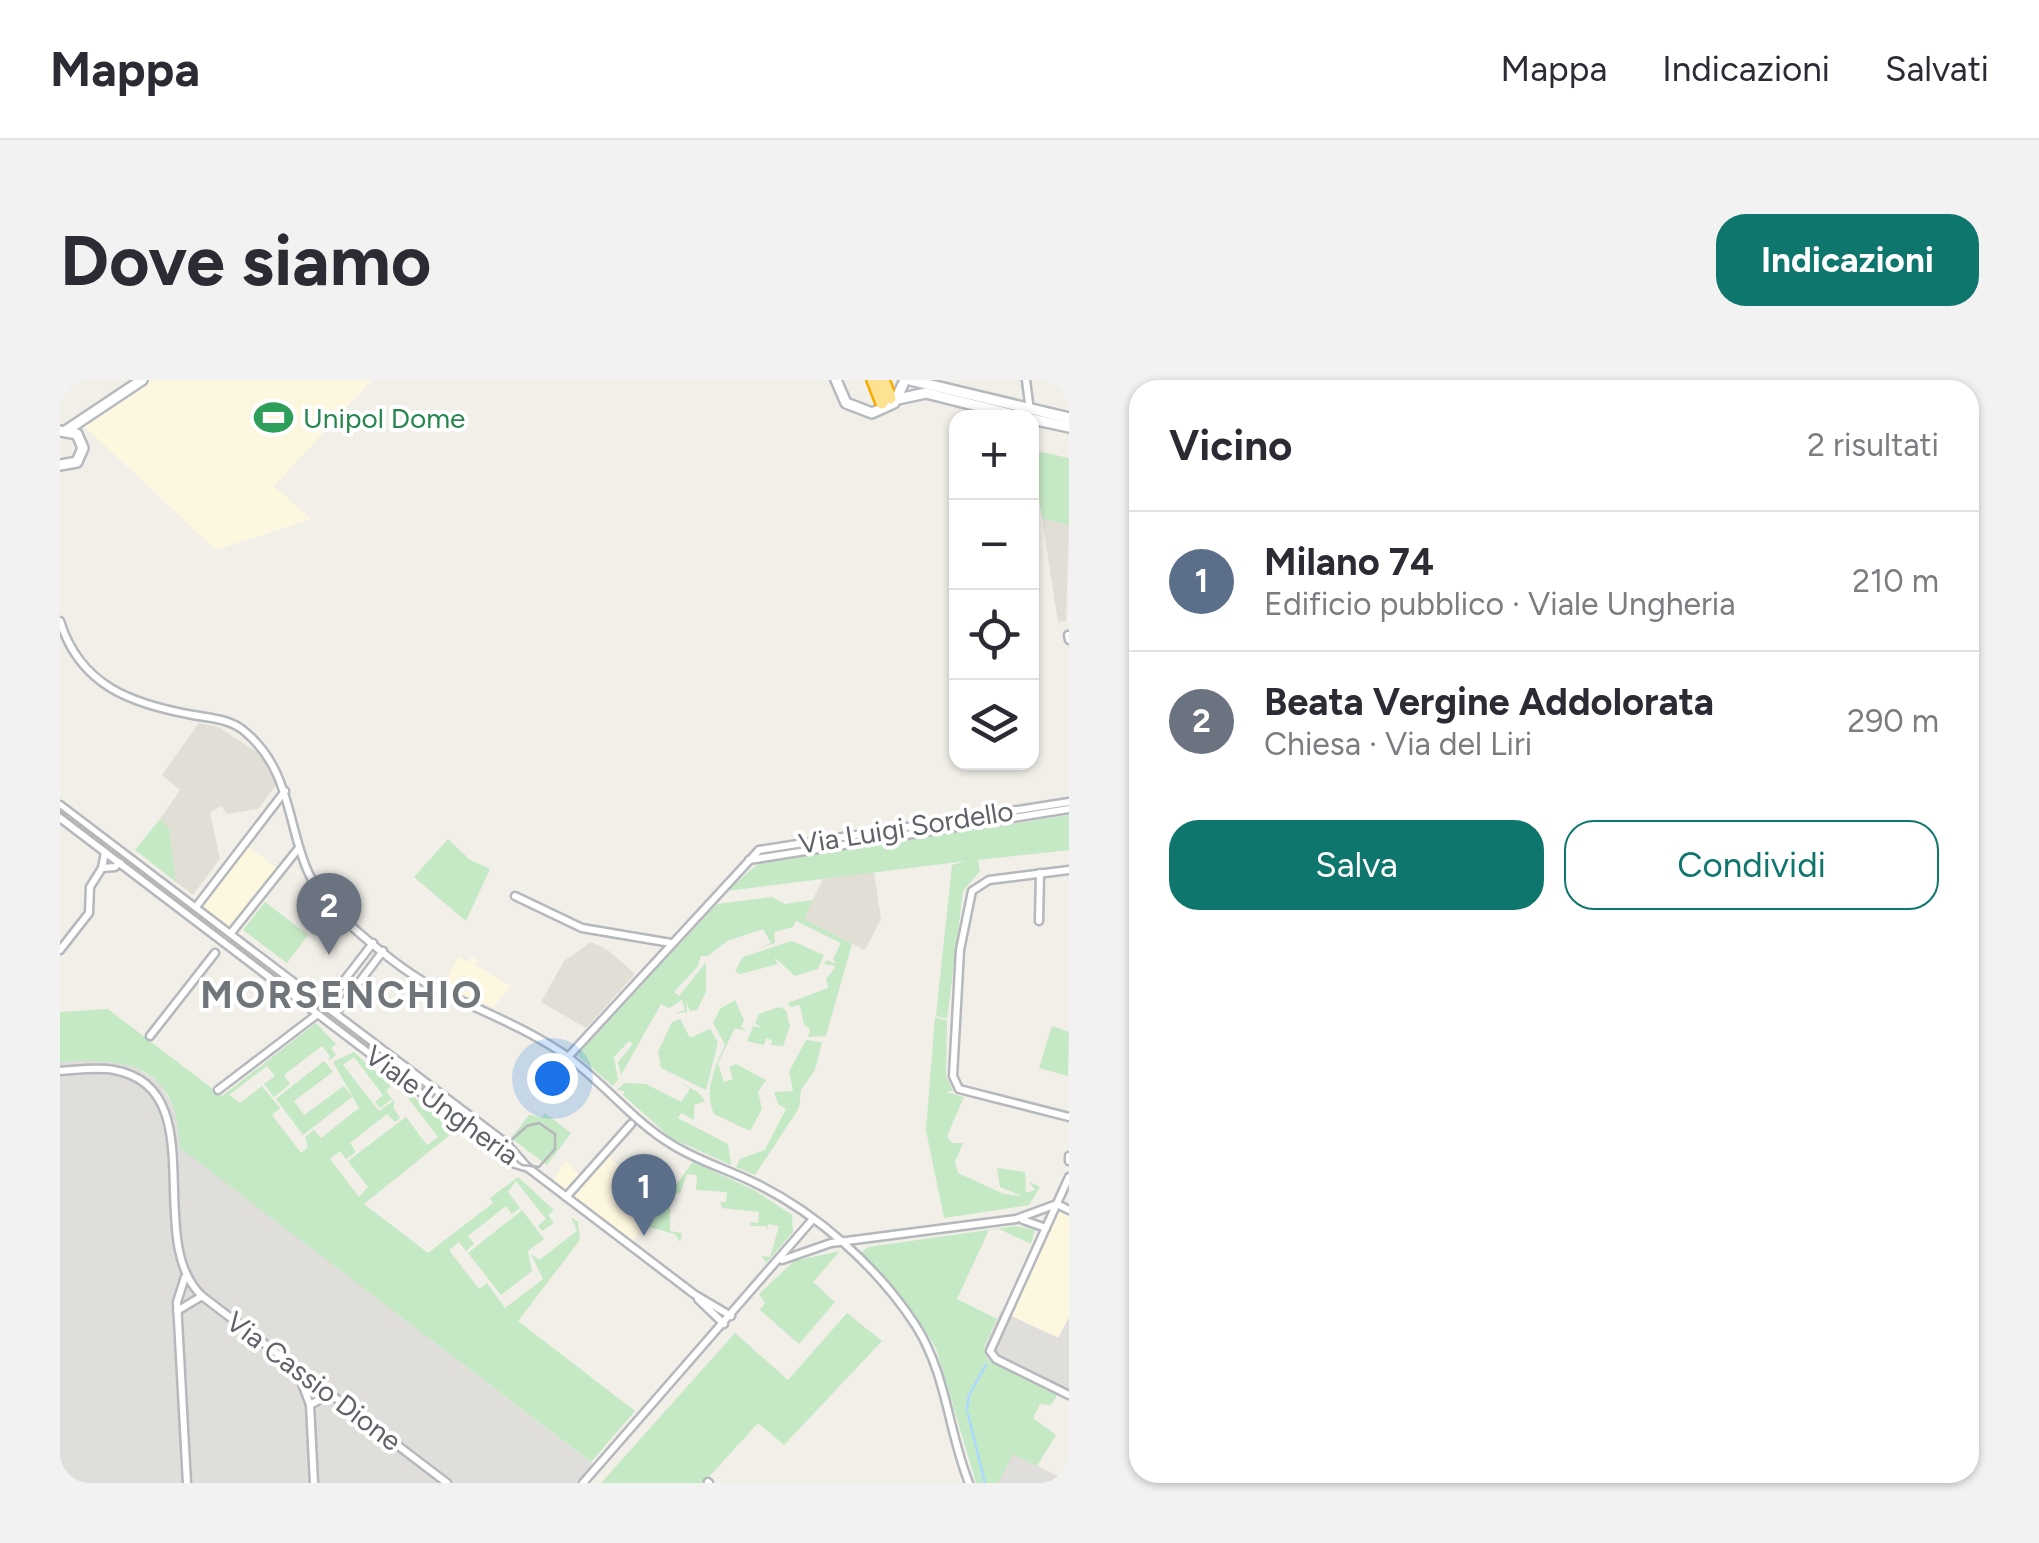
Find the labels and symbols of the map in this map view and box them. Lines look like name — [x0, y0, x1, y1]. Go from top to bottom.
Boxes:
sports icon: Unipol Dome — [252, 397, 294, 439]
place label: Unipol Dome — [303, 401, 465, 435]
street label: Via Luigi Sordello — [796, 793, 1016, 861]
pin: 2 — [296, 872, 362, 955]
district label: MORSENCHIO — [200, 972, 484, 1018]
street label: Viale Ungheria — [359, 1038, 525, 1172]
your location — [527, 1053, 578, 1104]
pin: 1 — [612, 1154, 676, 1236]
street label: Via Cassio Dione — [220, 1304, 408, 1458]

